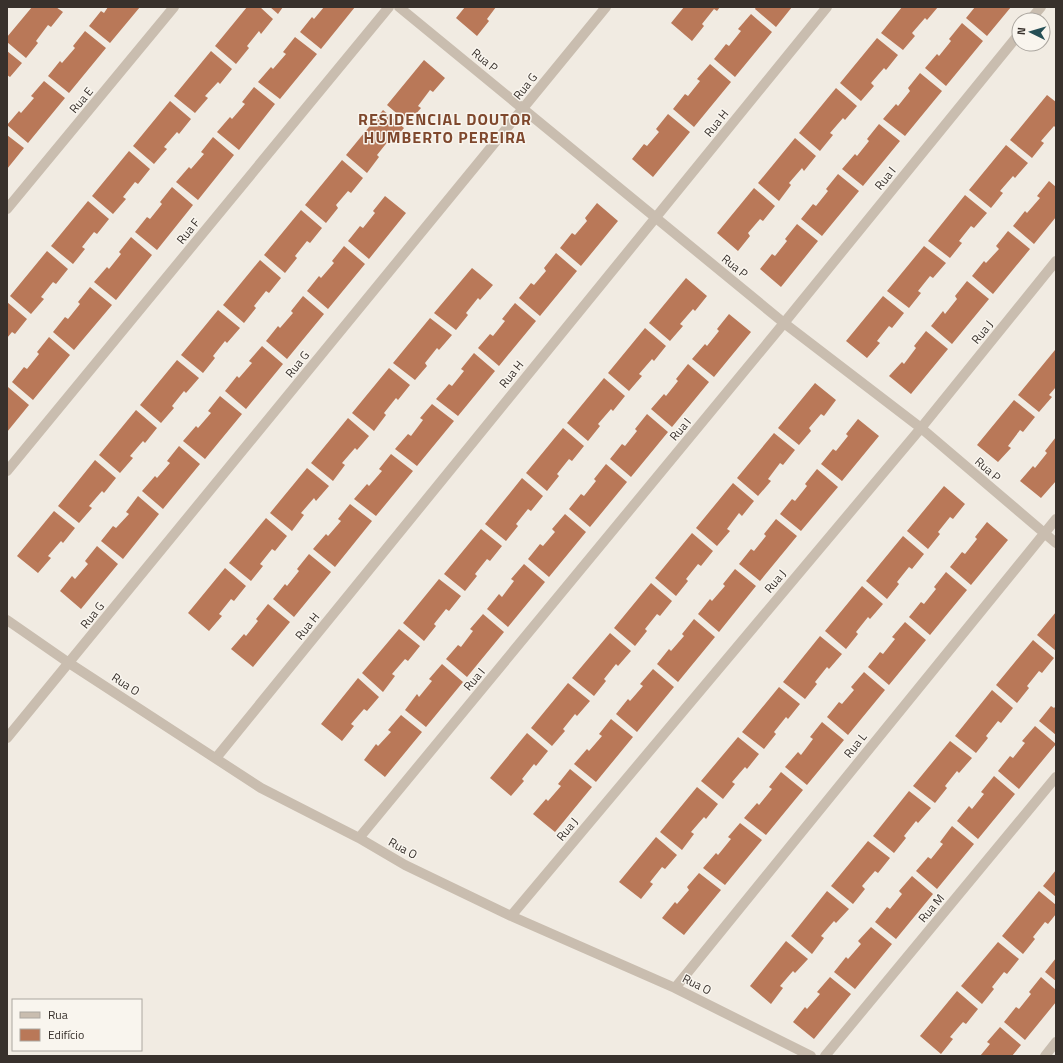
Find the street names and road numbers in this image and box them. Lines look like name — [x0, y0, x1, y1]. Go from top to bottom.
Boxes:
street label: Rua P — [468, 43, 502, 77]
street label: Rua G — [508, 68, 542, 104]
street label: Rua E — [64, 83, 98, 117]
street label: Rua H — [699, 105, 733, 141]
street label: Rua I — [870, 162, 900, 194]
street label: Rua F — [172, 214, 204, 248]
street label: Rua P — [718, 249, 752, 283]
street label: Rua J — [966, 316, 998, 348]
street label: Rua G — [280, 346, 314, 382]
street label: Rua H — [494, 356, 528, 392]
street label: Rua I — [665, 413, 695, 445]
street label: Rua P — [971, 452, 1005, 486]
street label: Rua J — [759, 565, 791, 597]
street label: Rua G — [75, 597, 109, 633]
street label: Rua H — [290, 608, 324, 644]
street label: Rua I — [459, 663, 489, 695]
street label: Rua O — [108, 668, 144, 700]
street label: Rua L — [839, 728, 871, 762]
street label: Rua J — [551, 813, 583, 845]
street label: Rua O — [385, 832, 421, 864]
street label: Rua M — [913, 889, 949, 927]
street label: Rua O — [679, 969, 715, 999]

